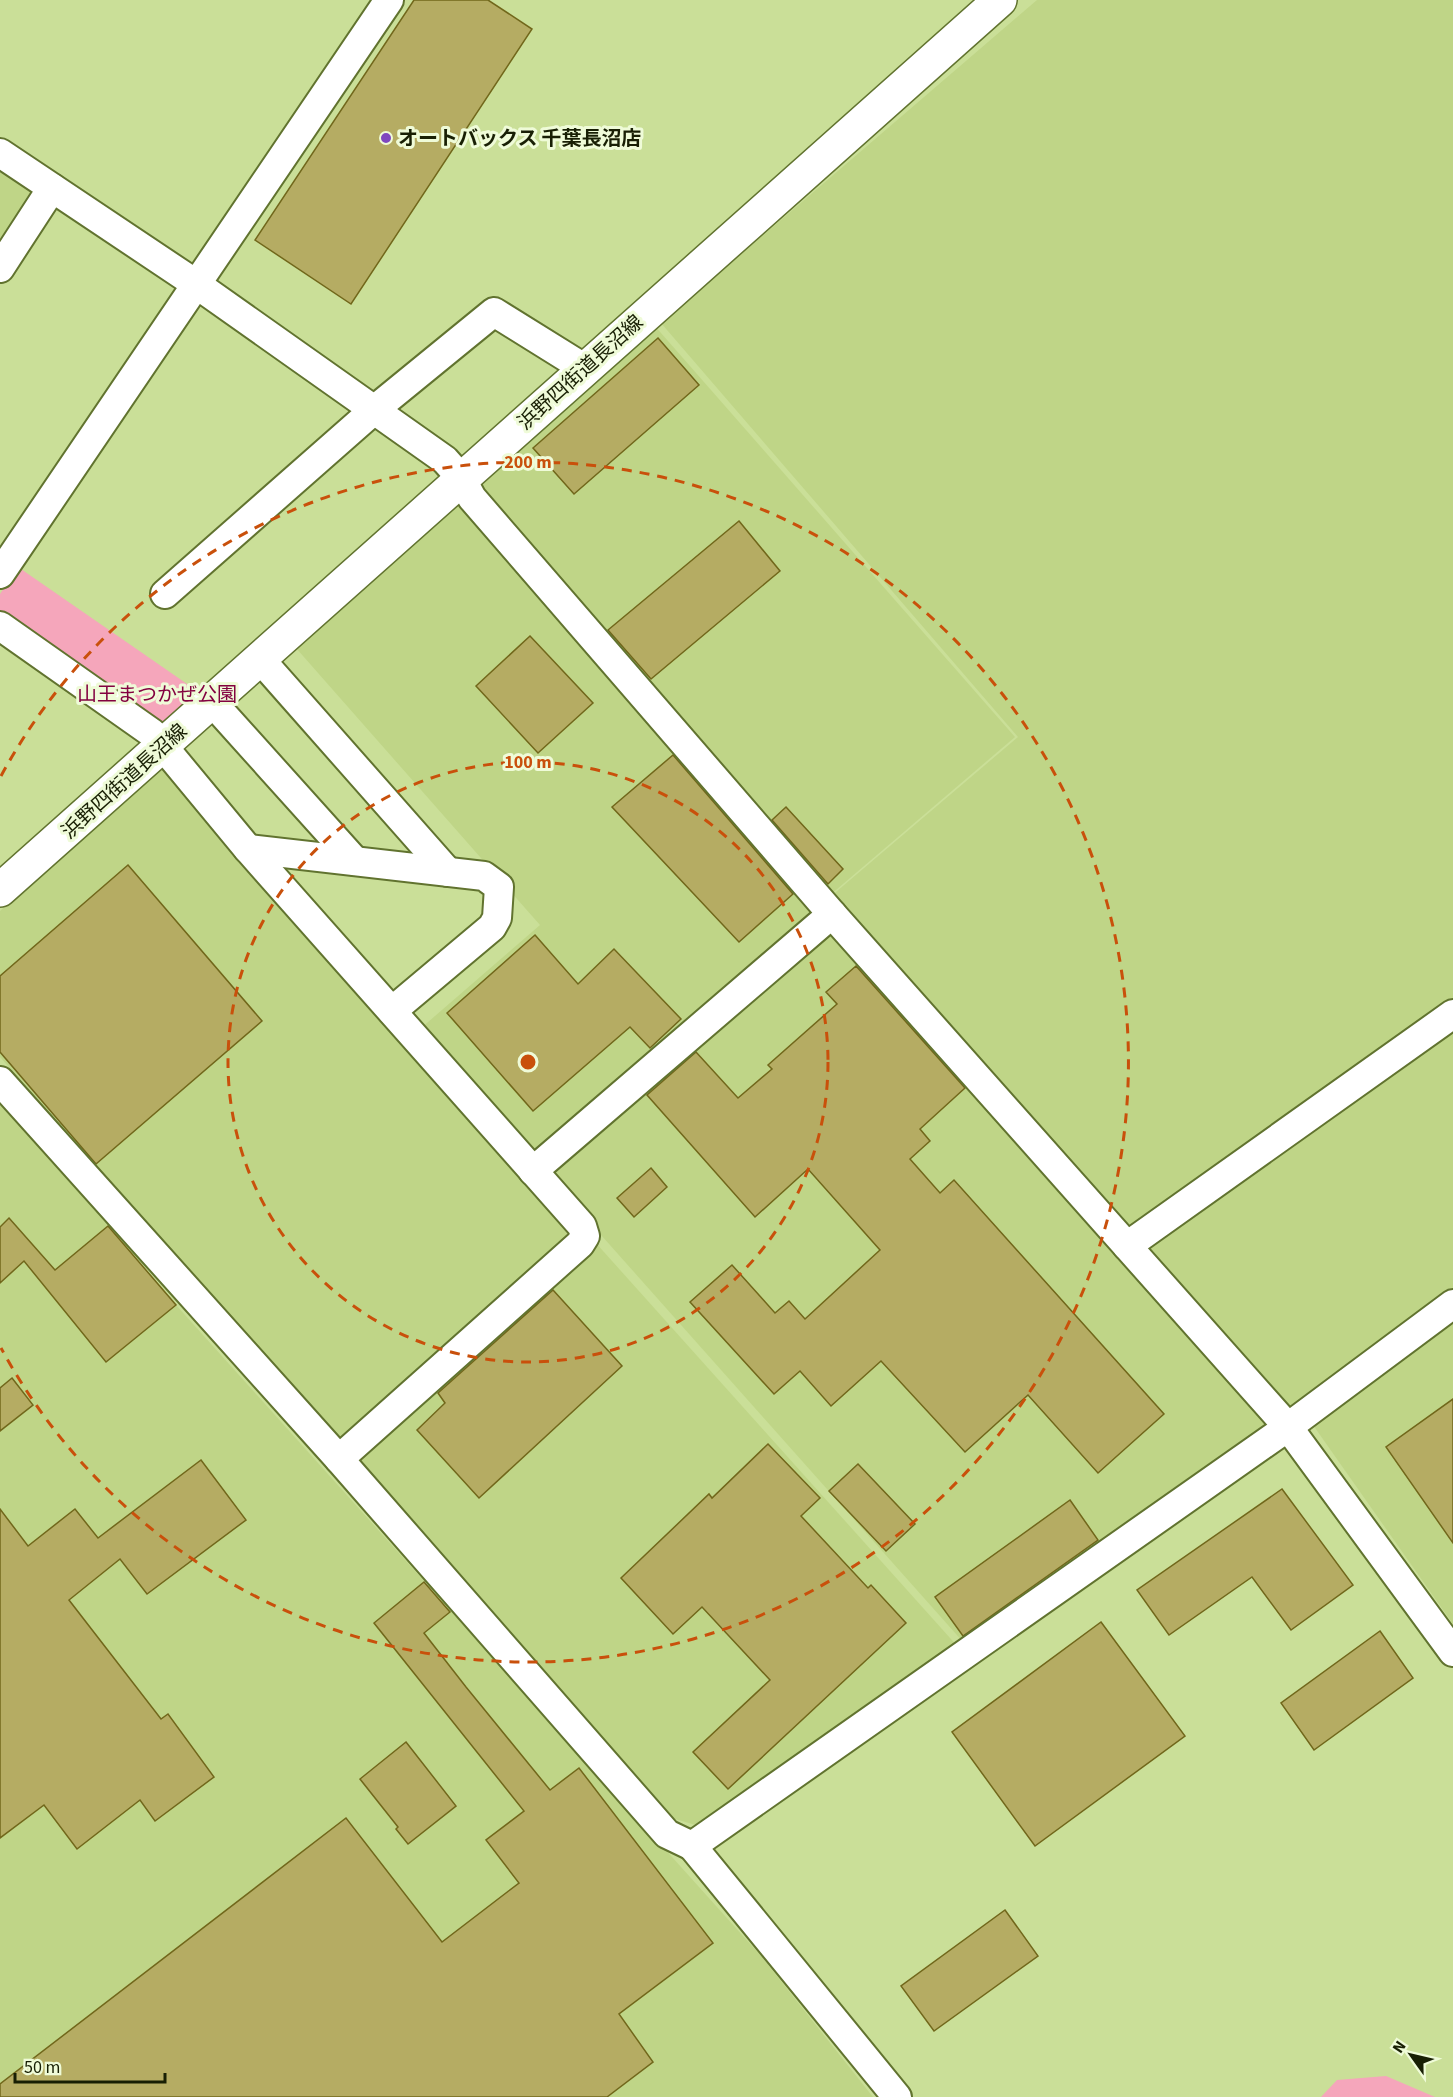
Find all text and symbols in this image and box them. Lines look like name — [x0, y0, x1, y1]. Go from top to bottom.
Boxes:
place label: オートバックス 千葉長沼店 — [398, 125, 641, 153]
marker: オートバックス 千葉長沼店 — [379, 131, 393, 145]
street label: 浜野四街道長沼線 — [512, 309, 649, 437]
text: 200 m — [504, 450, 552, 475]
park label: 山王まつかぜ公園 — [77, 681, 237, 709]
street label: 浜野四街道長沼線 — [56, 718, 193, 846]
text: 100 m — [504, 750, 552, 775]
centre of rings — [518, 1052, 538, 1072]
north arrow — [1381, 2025, 1441, 2085]
text: N — [1387, 2037, 1411, 2058]
scale bar — [15, 2046, 165, 2084]
text: 50 m — [24, 2055, 60, 2080]

